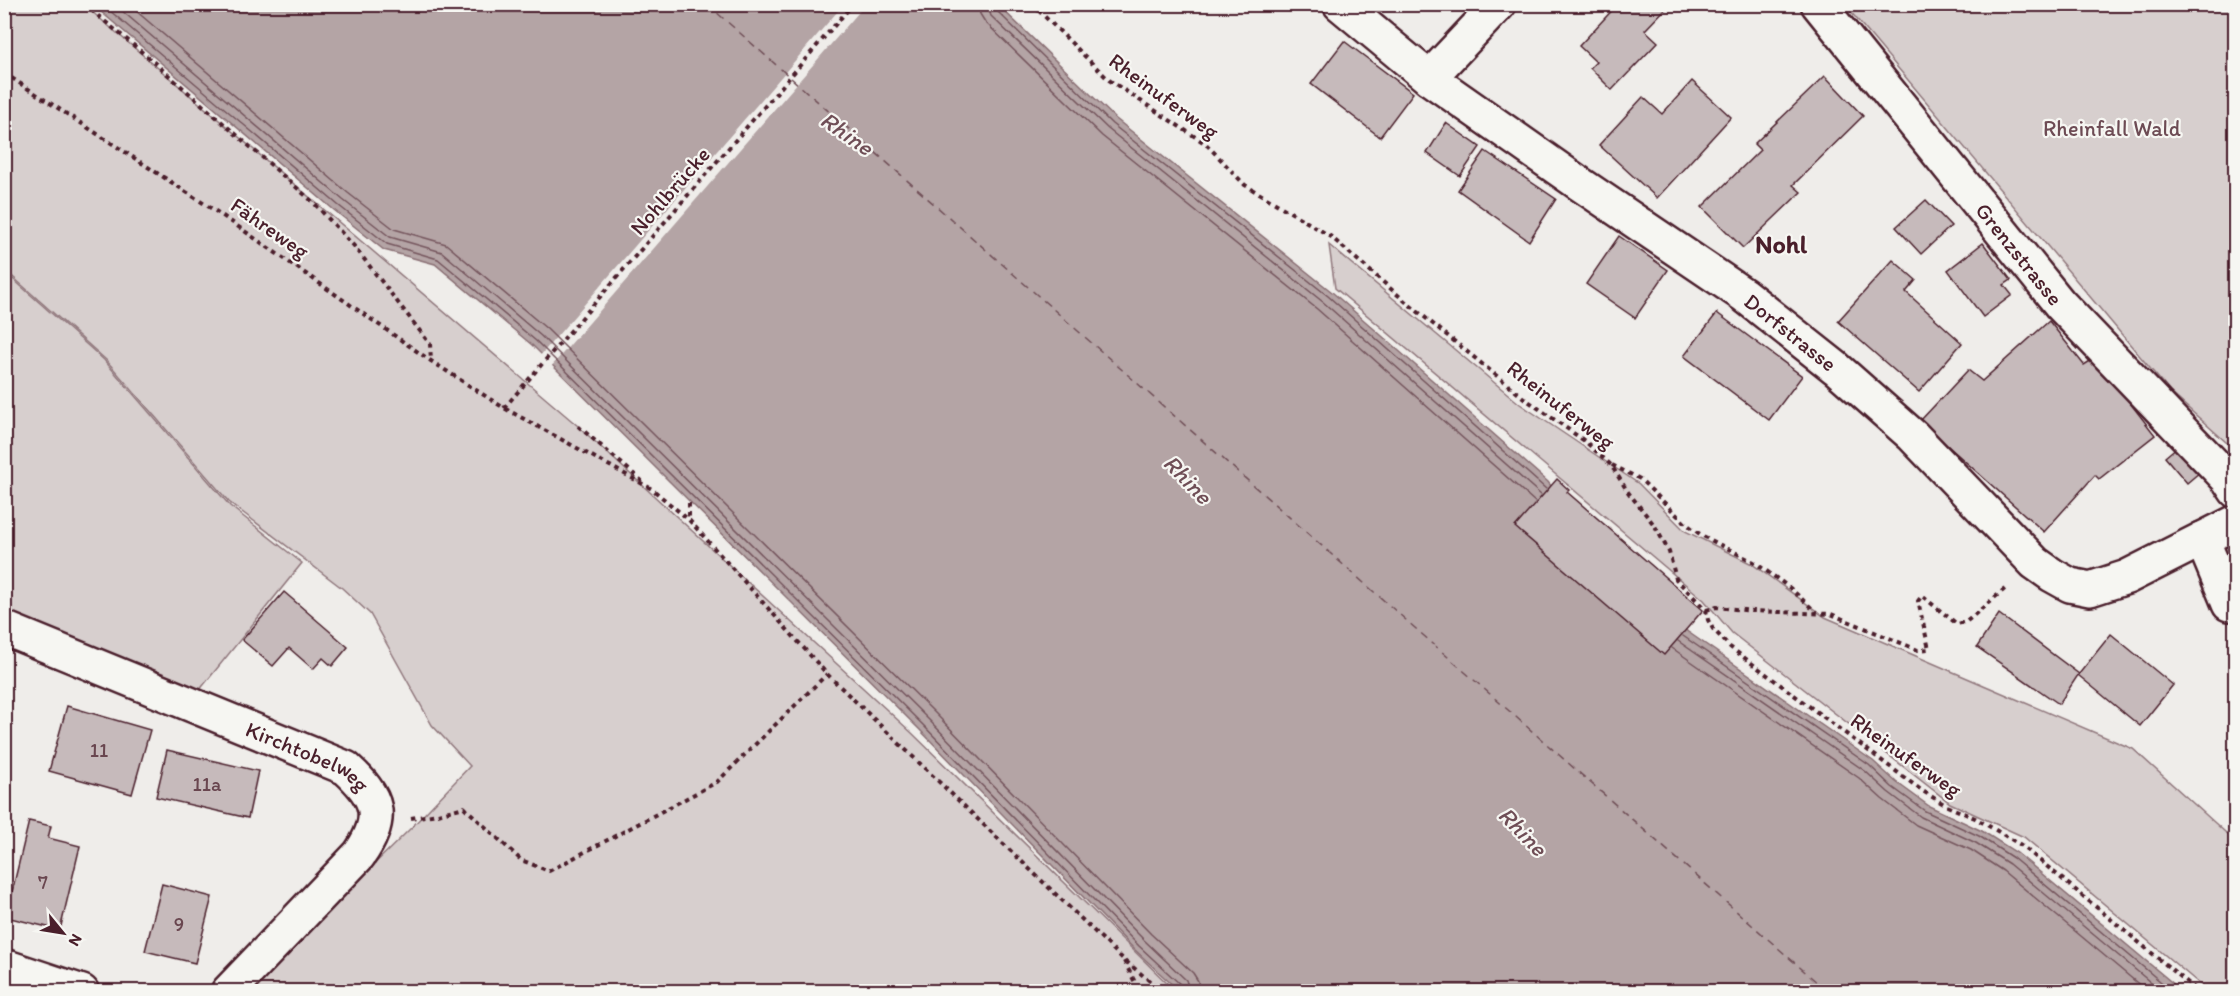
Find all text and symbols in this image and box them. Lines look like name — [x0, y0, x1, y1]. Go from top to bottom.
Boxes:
street label: Rheinuferweg — [1104, 47, 1225, 145]
water label: Rhine — [815, 105, 880, 162]
park label: Rheinfall Wald — [2043, 115, 2181, 142]
street label: Nohlbrücke — [624, 141, 716, 241]
street label: Fähreweg — [226, 191, 315, 265]
street label: Grenzstrasse — [1970, 197, 2069, 311]
district label: Nohl — [1755, 228, 1808, 260]
street label: Dorfstrasse — [1739, 287, 1842, 377]
street label: Rheinuferweg — [1502, 354, 1621, 456]
water label: Rhine — [1158, 448, 1220, 511]
street label: Rheinuferweg — [1845, 707, 1967, 804]
street label: Kirchtobelweg — [242, 715, 376, 798]
house number: 11 — [90, 738, 108, 762]
house number: 11a — [193, 772, 222, 796]
water label: Rhine — [1493, 800, 1555, 863]
house number: 7 — [38, 870, 48, 894]
north arrow — [33, 903, 93, 963]
house number: 9 — [174, 912, 184, 936]
text: N — [65, 931, 86, 950]

